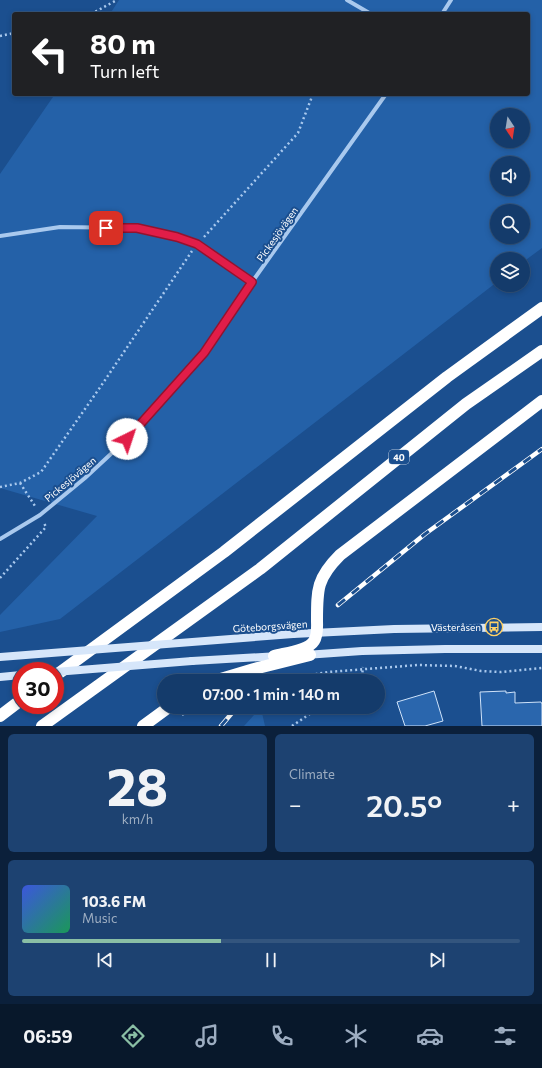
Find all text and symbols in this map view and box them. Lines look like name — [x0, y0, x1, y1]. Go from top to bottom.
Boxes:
text: 80 m — [90, 26, 156, 60]
icon: left — [24, 28, 76, 80]
text: Turn left — [90, 60, 159, 82]
north arrow — [490, 108, 530, 148]
map controls — [490, 108, 530, 292]
button: sound — [490, 156, 530, 196]
street label: Pickesjövägen — [254, 204, 300, 264]
button: search — [490, 204, 530, 244]
pin — [89, 211, 123, 245]
icon: arrive — [95, 217, 117, 239]
button: layers — [490, 252, 530, 292]
position arrow — [106, 418, 148, 460]
road number: 40 — [389, 450, 409, 464]
street label: Pickesjövägen — [42, 454, 98, 504]
street label: Göteborgsvägen — [232, 617, 308, 635]
bus stop icon: Västeråsen — [484, 617, 504, 637]
place label: Västeråsen — [431, 621, 481, 633]
speed limit sign: 30 — [12, 662, 64, 714]
text: 07:00 · 1 min · 140 m — [202, 685, 340, 703]
text: 28 — [107, 753, 168, 817]
text: Climate — [289, 766, 335, 782]
text: 20.5° — [366, 786, 442, 823]
text: − — [289, 791, 302, 818]
text: + — [507, 791, 520, 818]
text: km/h — [122, 811, 153, 827]
text: 103.6 FM — [82, 892, 146, 910]
text: Music — [82, 910, 117, 926]
icon: previous — [94, 949, 116, 971]
icon: pause — [260, 949, 282, 971]
icon: next — [426, 949, 448, 971]
icon: directions — [119, 1022, 147, 1050]
icon: music — [193, 1022, 221, 1050]
icon: phone — [268, 1022, 296, 1050]
icon: climate — [342, 1022, 370, 1050]
icon: car — [416, 1022, 444, 1050]
icon: filters — [491, 1022, 519, 1050]
text: 06:59 — [23, 1025, 73, 1047]

